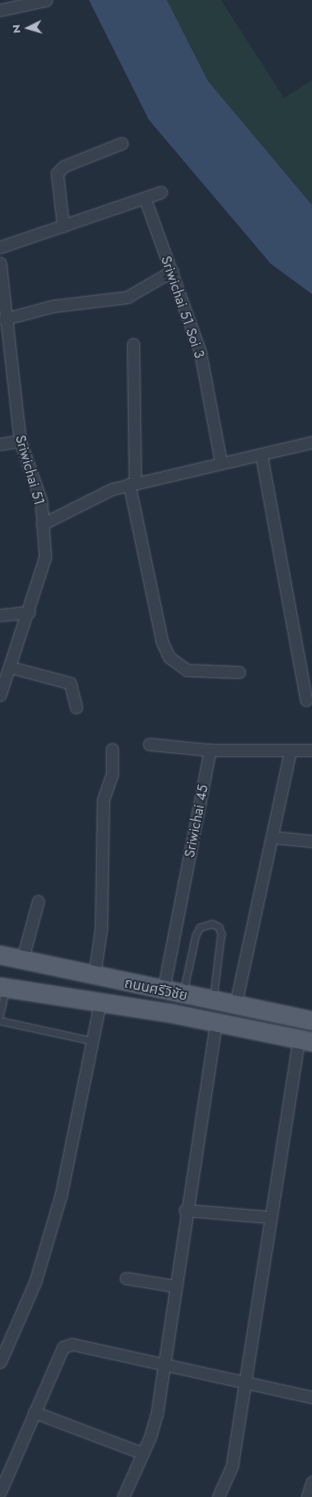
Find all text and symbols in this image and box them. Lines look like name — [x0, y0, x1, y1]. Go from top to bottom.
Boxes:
north arrow — [8, 8, 48, 48]
text: N — [8, 24, 24, 34]
street label: Sriwichai 51 Soi 3 — [158, 254, 208, 360]
street label: Sriwichai 51 — [12, 433, 48, 507]
street label: Sriwichai 45 — [181, 783, 211, 859]
street label: ถนนศรีวิชัย — [123, 974, 189, 1004]

